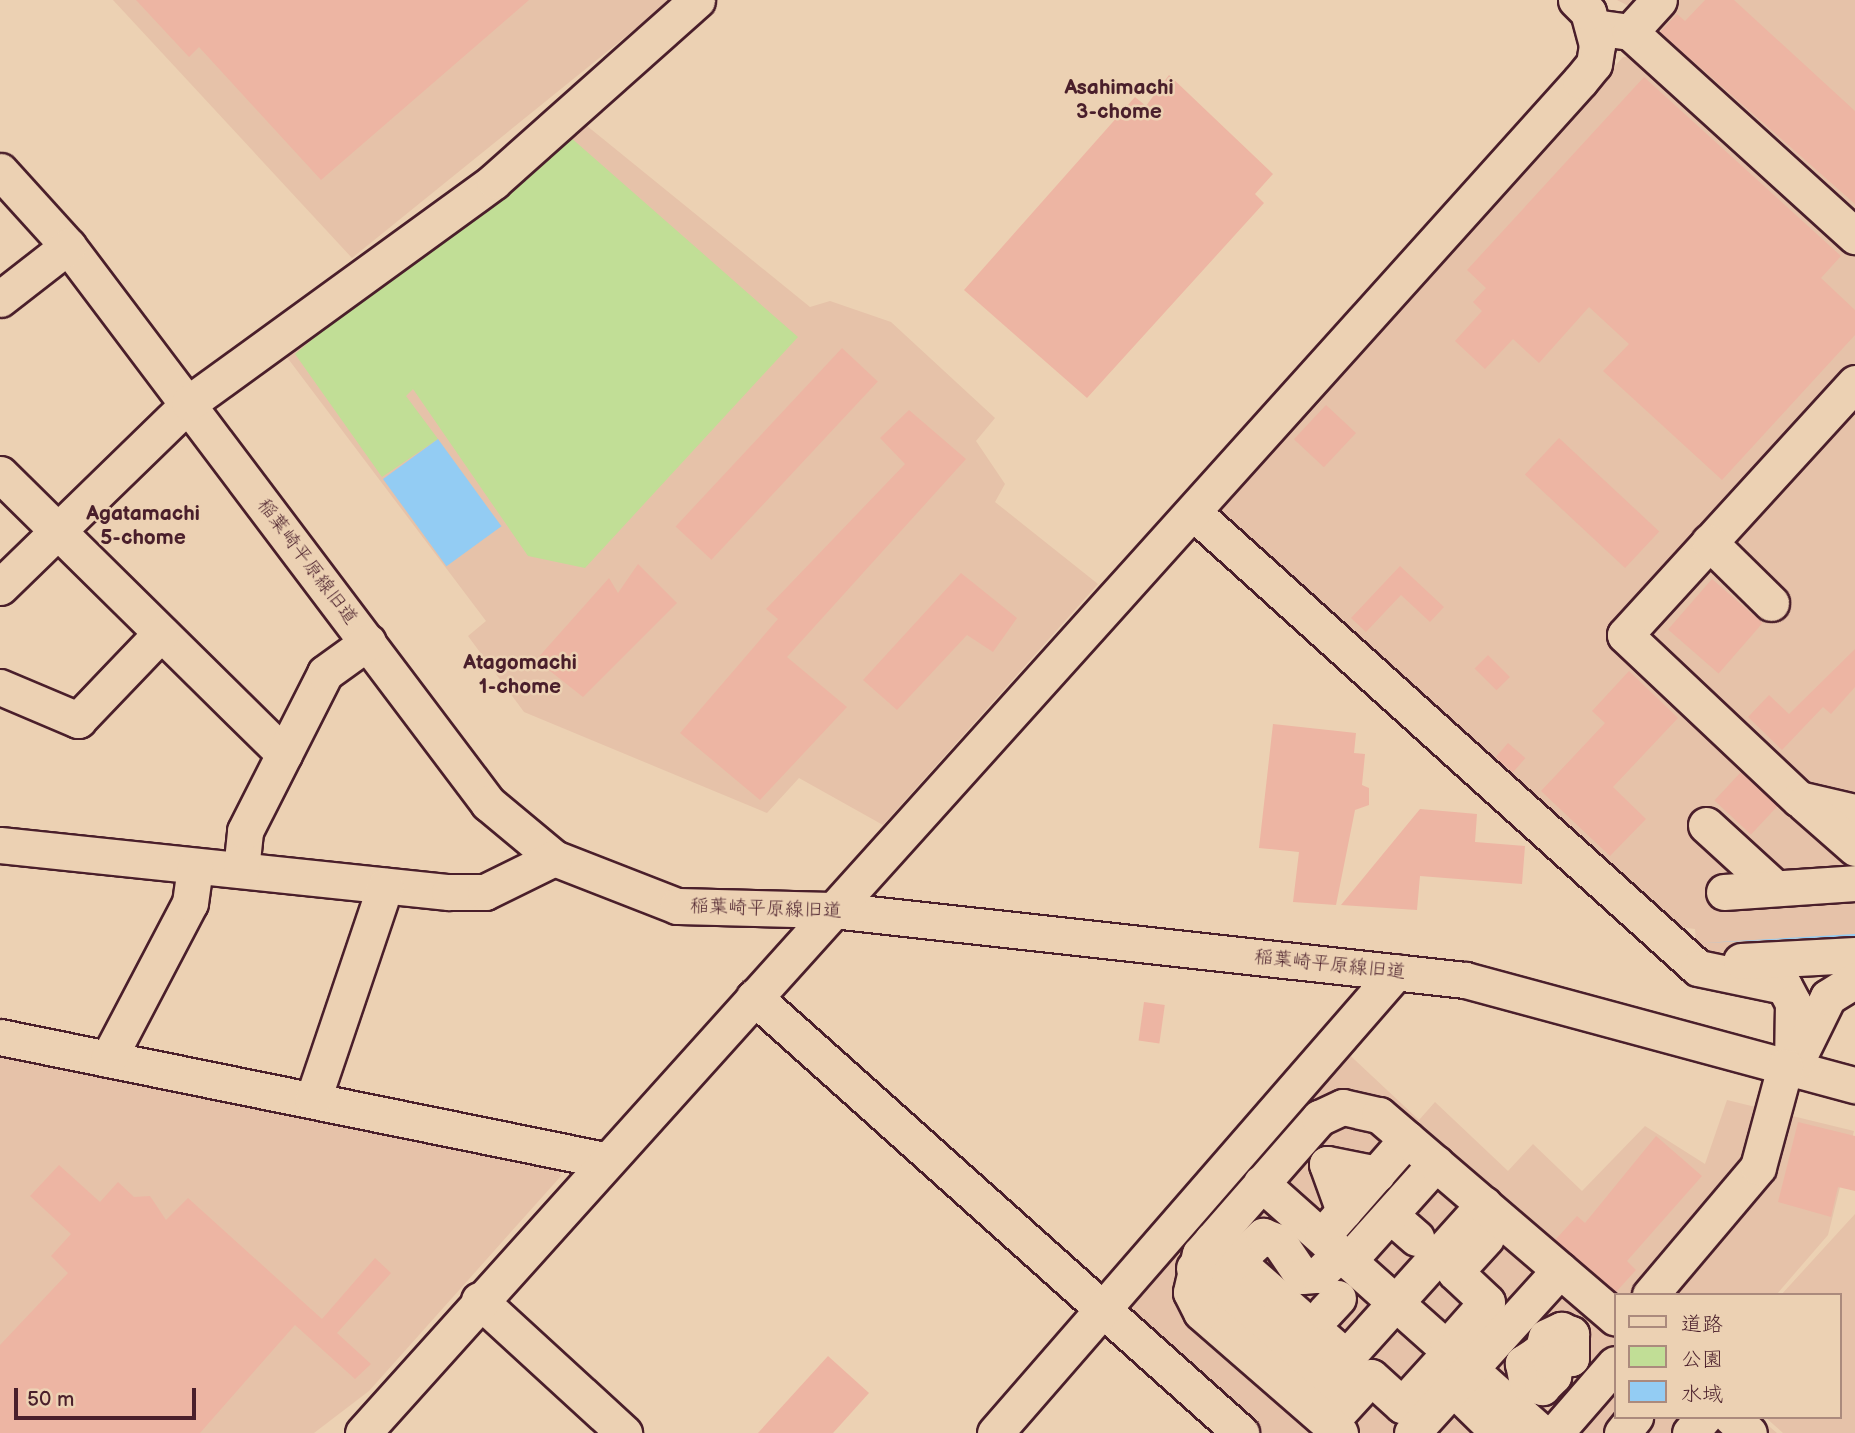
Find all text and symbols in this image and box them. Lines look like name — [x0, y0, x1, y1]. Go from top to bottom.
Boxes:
district label: Asahimachi 3-chome — [1064, 75, 1174, 125]
street label: 稲葉崎平原線旧道 — [252, 494, 362, 630]
district label: Agatamachi 5-chome — [86, 501, 200, 551]
district label: Atagomachi 1-chome — [463, 650, 577, 700]
street label: 稲葉崎平原線旧道 — [690, 895, 842, 923]
street label: 稲葉崎平原線旧道 — [1253, 946, 1407, 984]
legend — [1614, 1293, 1841, 1419]
text: 道路 — [1681, 1312, 1723, 1337]
text: 公園 — [1681, 1347, 1723, 1372]
scale bar — [18, 1374, 200, 1418]
text: 水域 — [1681, 1382, 1723, 1407]
text: 50 m — [27, 1387, 74, 1412]

